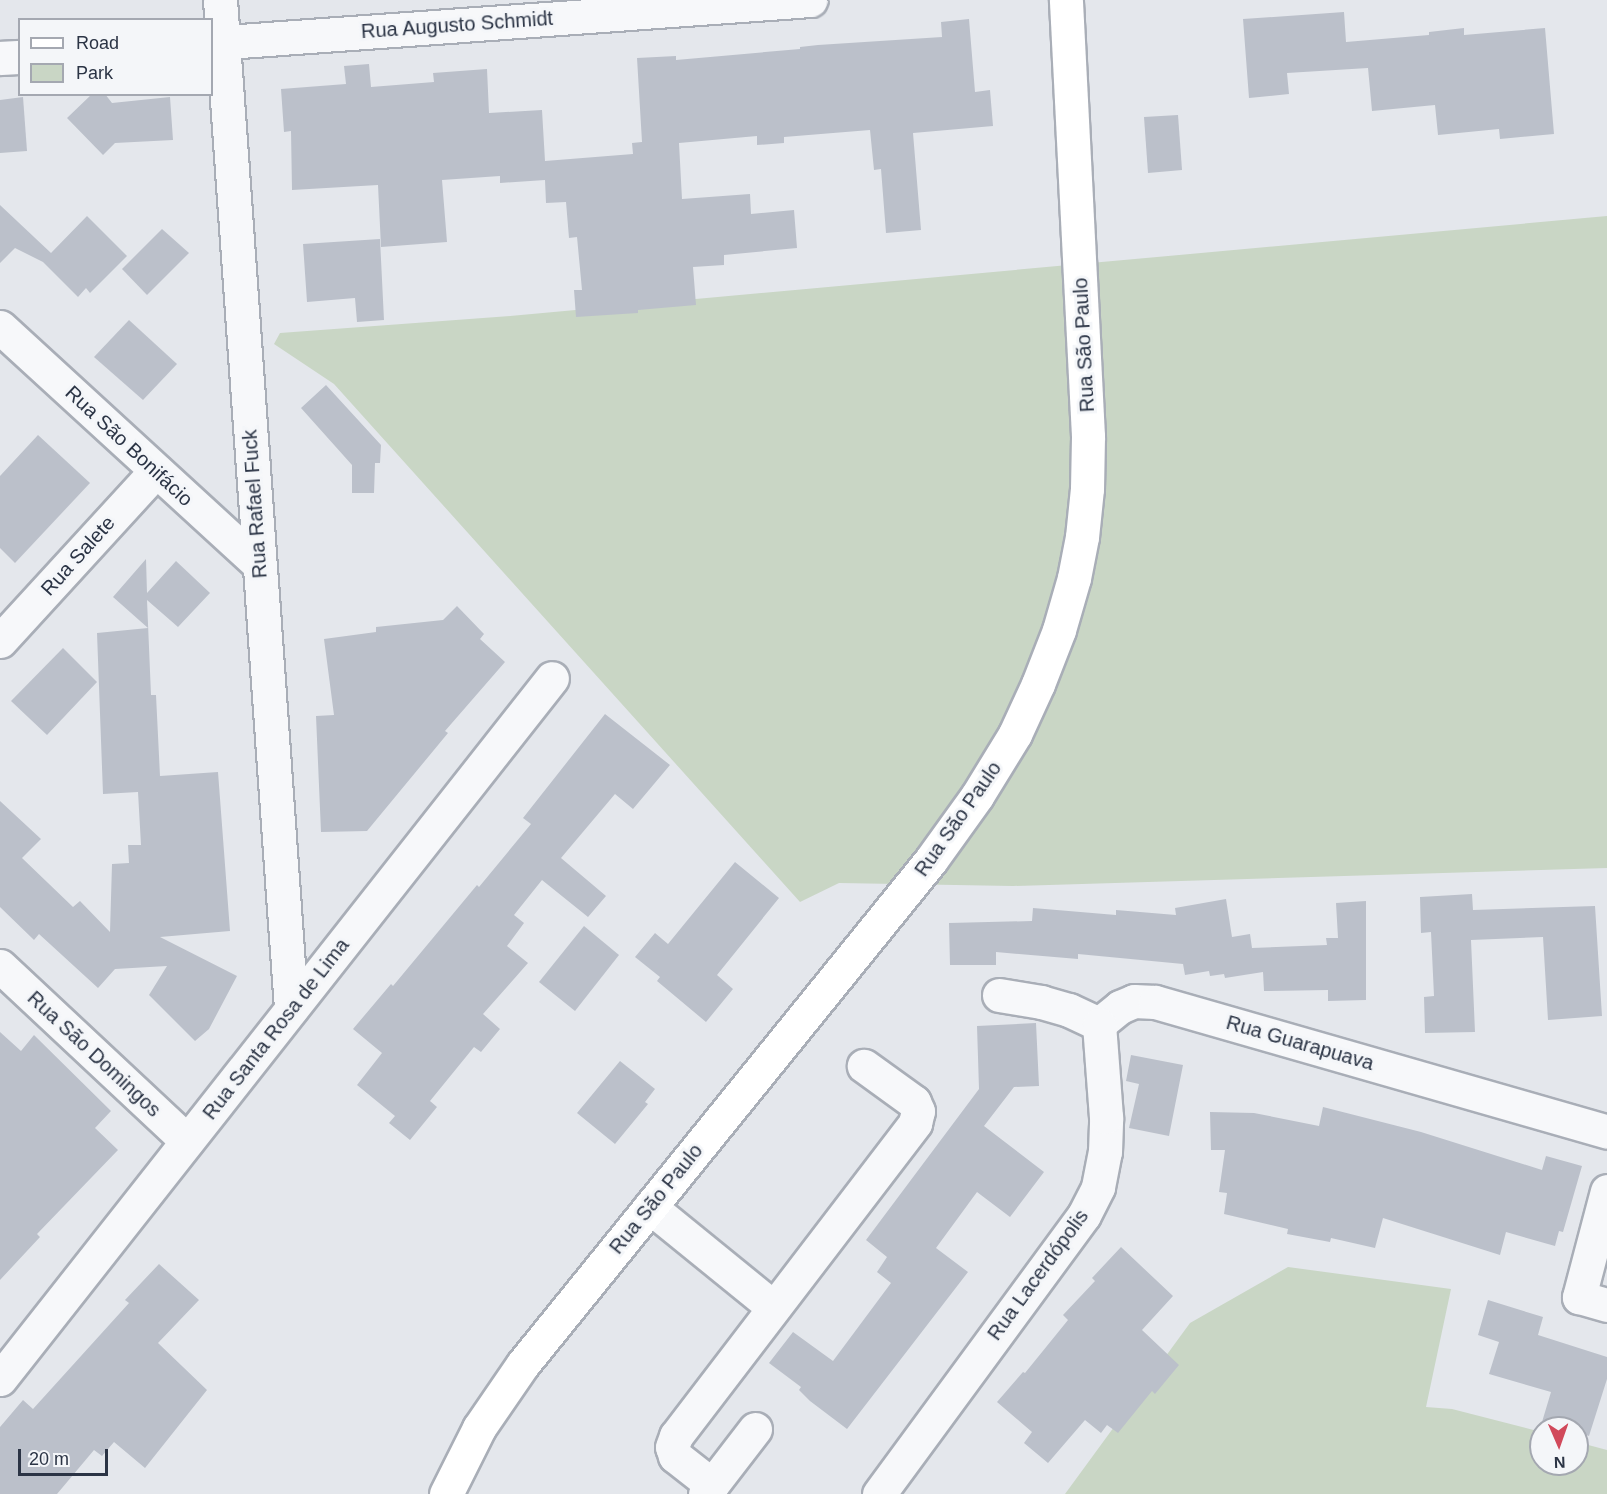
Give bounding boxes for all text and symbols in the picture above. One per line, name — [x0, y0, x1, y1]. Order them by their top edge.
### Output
street label: Rua Augusto Schmidt — [360, 6, 554, 44]
legend — [18, 18, 213, 96]
text: Road — [76, 33, 119, 53]
text: Park — [76, 63, 113, 83]
street label: Rua São Paulo — [1068, 277, 1100, 413]
street label: Rua São Bonifácio — [60, 381, 198, 511]
street label: Rua Rafael Fuck — [238, 429, 272, 579]
street label: Rua Salete — [36, 511, 120, 601]
street label: Rua São Paulo — [910, 757, 1006, 881]
street label: Rua Santa Rosa de Lima — [198, 934, 354, 1124]
street label: Rua São Domingos — [22, 986, 166, 1122]
street label: Rua Guarapuava — [1223, 1010, 1377, 1076]
street label: Rua São Paulo — [604, 1139, 708, 1259]
street label: Rua Lacerdópolis — [983, 1205, 1093, 1345]
north arrow — [1529, 1416, 1589, 1476]
scale bar — [21, 1437, 111, 1475]
text: 20 m — [29, 1449, 69, 1469]
text: N — [1554, 1454, 1566, 1471]

